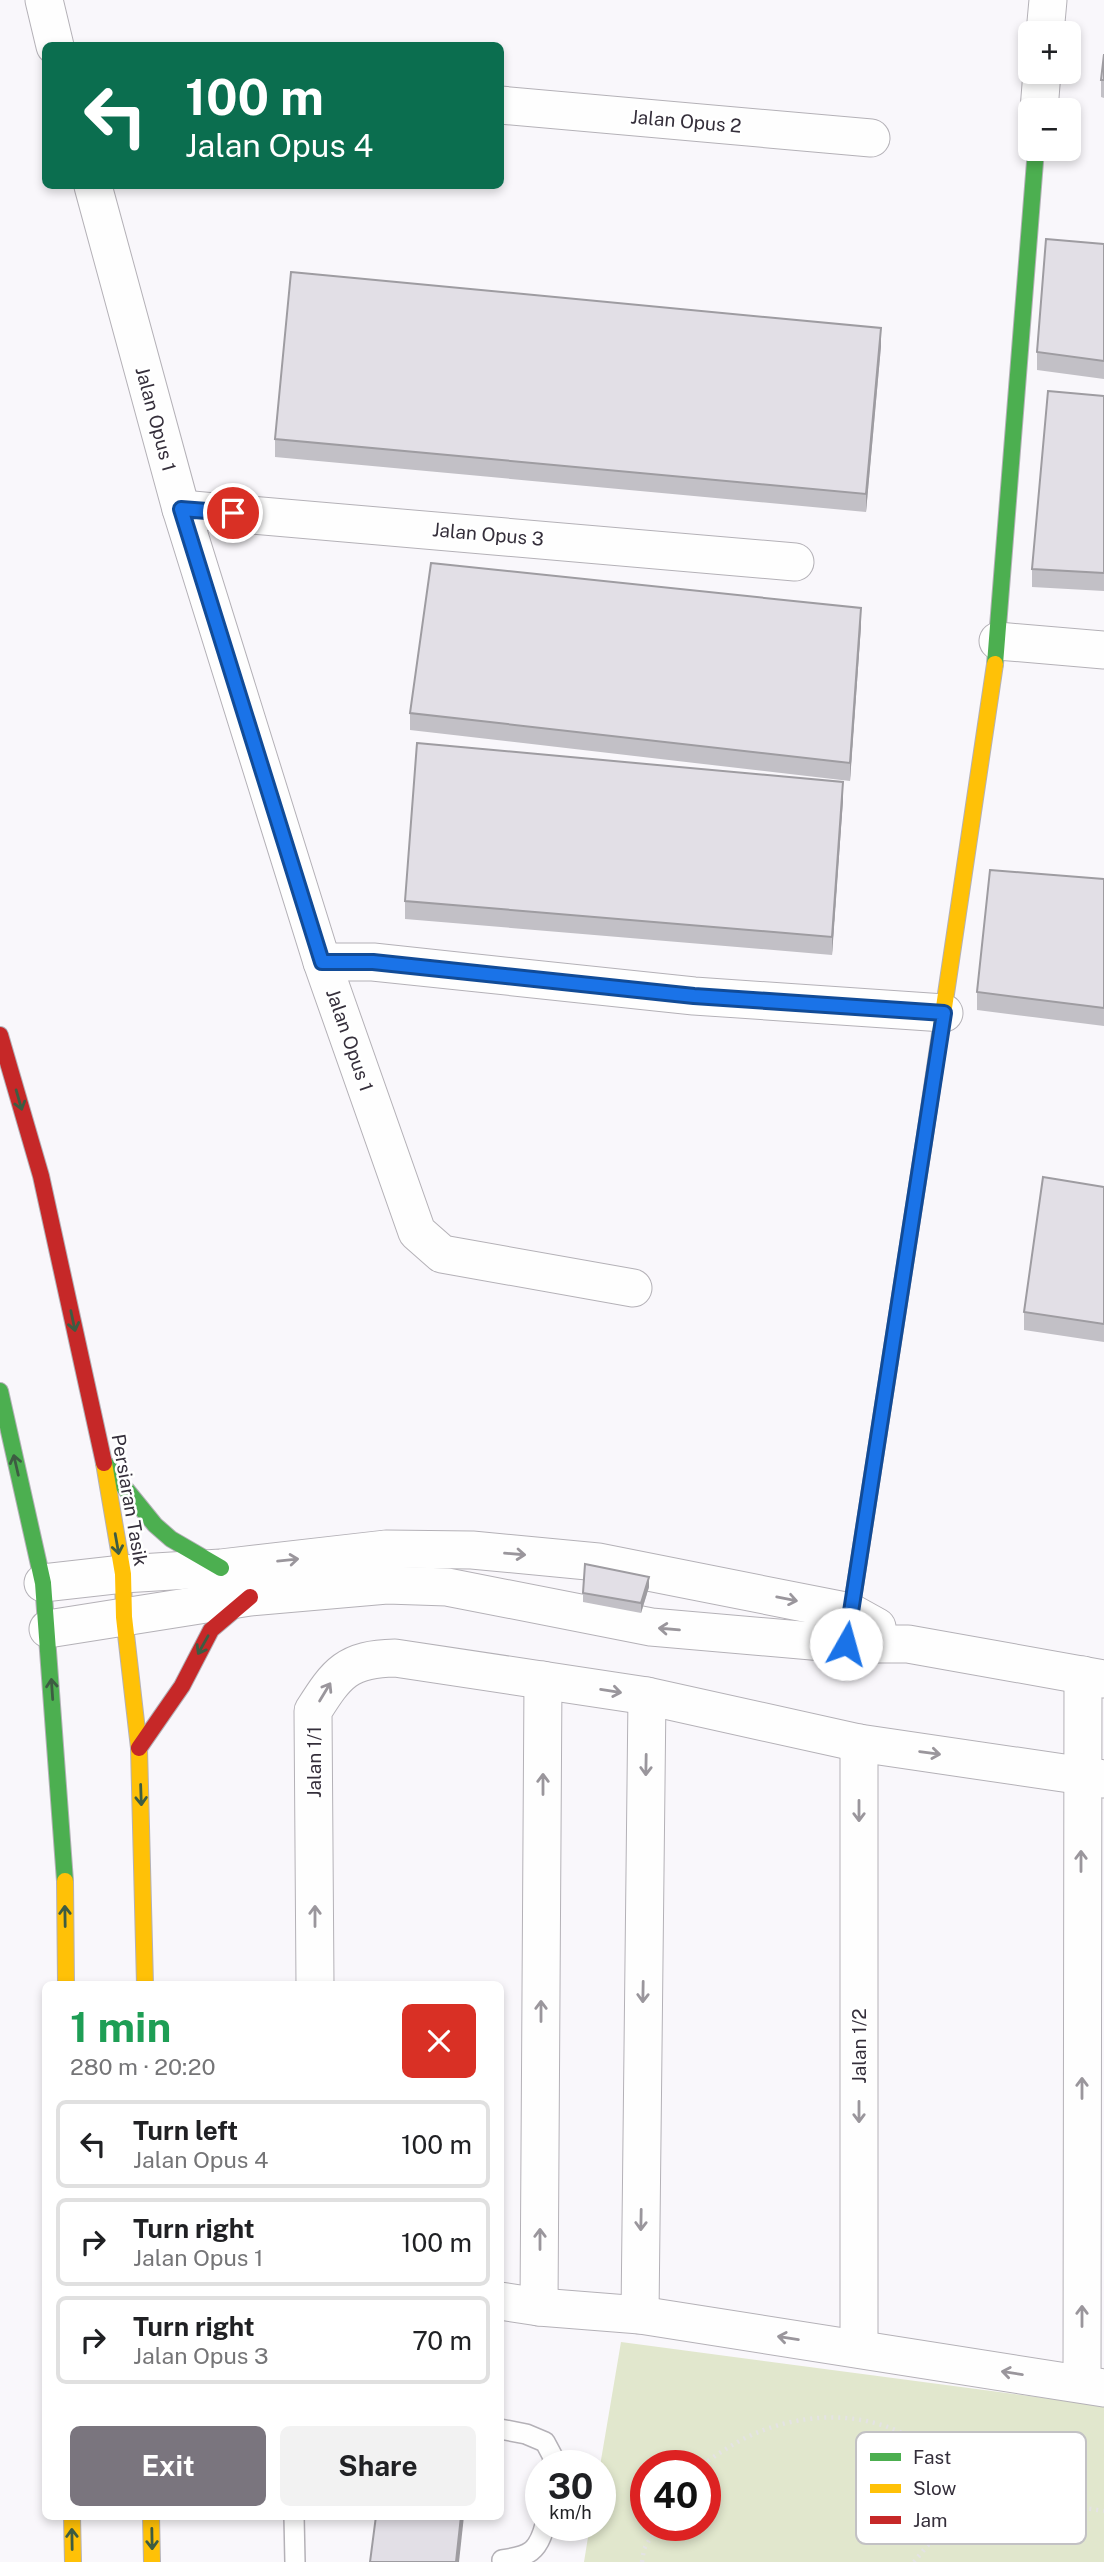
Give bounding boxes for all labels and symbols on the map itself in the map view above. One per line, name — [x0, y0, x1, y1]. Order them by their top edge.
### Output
street label: Jalan Opus 2 — [630, 105, 742, 137]
street label: Jalan Opus 1 — [131, 364, 181, 474]
pin — [203, 483, 263, 543]
street label: Jalan Opus 3 — [431, 518, 545, 550]
street label: Jalan Opus 1 — [322, 986, 378, 1094]
one-way arrow — [14, 1089, 27, 1111]
one-way arrow — [66, 1309, 80, 1332]
street label: Persiaran Tasik — [108, 1432, 153, 1568]
one-way arrow — [9, 1454, 23, 1477]
one-way arrow — [111, 1532, 124, 1555]
one-way arrow — [503, 1548, 526, 1561]
one-way arrow — [277, 1553, 299, 1566]
one-way arrow — [775, 1593, 798, 1607]
position arrow — [809, 1607, 883, 1681]
one-way arrow — [658, 1622, 681, 1635]
one-way arrow — [196, 1634, 210, 1654]
one-way arrow — [46, 1678, 59, 1701]
one-way arrow — [318, 1683, 332, 1703]
one-way arrow — [599, 1685, 622, 1698]
street label: Jalan 1/1 — [303, 1726, 325, 1798]
one-way arrow — [918, 1747, 941, 1760]
one-way arrow — [639, 1753, 653, 1776]
one-way arrow — [536, 1773, 549, 1796]
one-way arrow — [135, 1783, 148, 1806]
one-way arrow — [852, 1799, 866, 1822]
one-way arrow — [1074, 1850, 1088, 1873]
one-way arrow — [58, 1905, 72, 1928]
one-way arrow — [308, 1905, 322, 1928]
one-way arrow — [636, 1980, 650, 2003]
one-way arrow — [534, 2000, 548, 2023]
street label: Jalan 1/2 — [848, 2008, 870, 2084]
one-way arrow — [1075, 2077, 1089, 2100]
one-way arrow — [852, 2100, 866, 2123]
one-way arrow — [634, 2208, 648, 2231]
one-way arrow — [533, 2228, 547, 2251]
one-way arrow — [1075, 2305, 1089, 2328]
one-way arrow — [777, 2331, 799, 2344]
one-way arrow — [1001, 2366, 1024, 2379]
legend — [856, 2432, 1086, 2544]
text: Fast — [913, 2446, 951, 2468]
speed limit sign: 40 — [630, 2450, 721, 2541]
text: Slow — [913, 2477, 957, 2499]
text: Jam — [913, 2509, 947, 2531]
one-way arrow — [145, 2527, 158, 2550]
one-way arrow — [65, 2528, 79, 2551]

